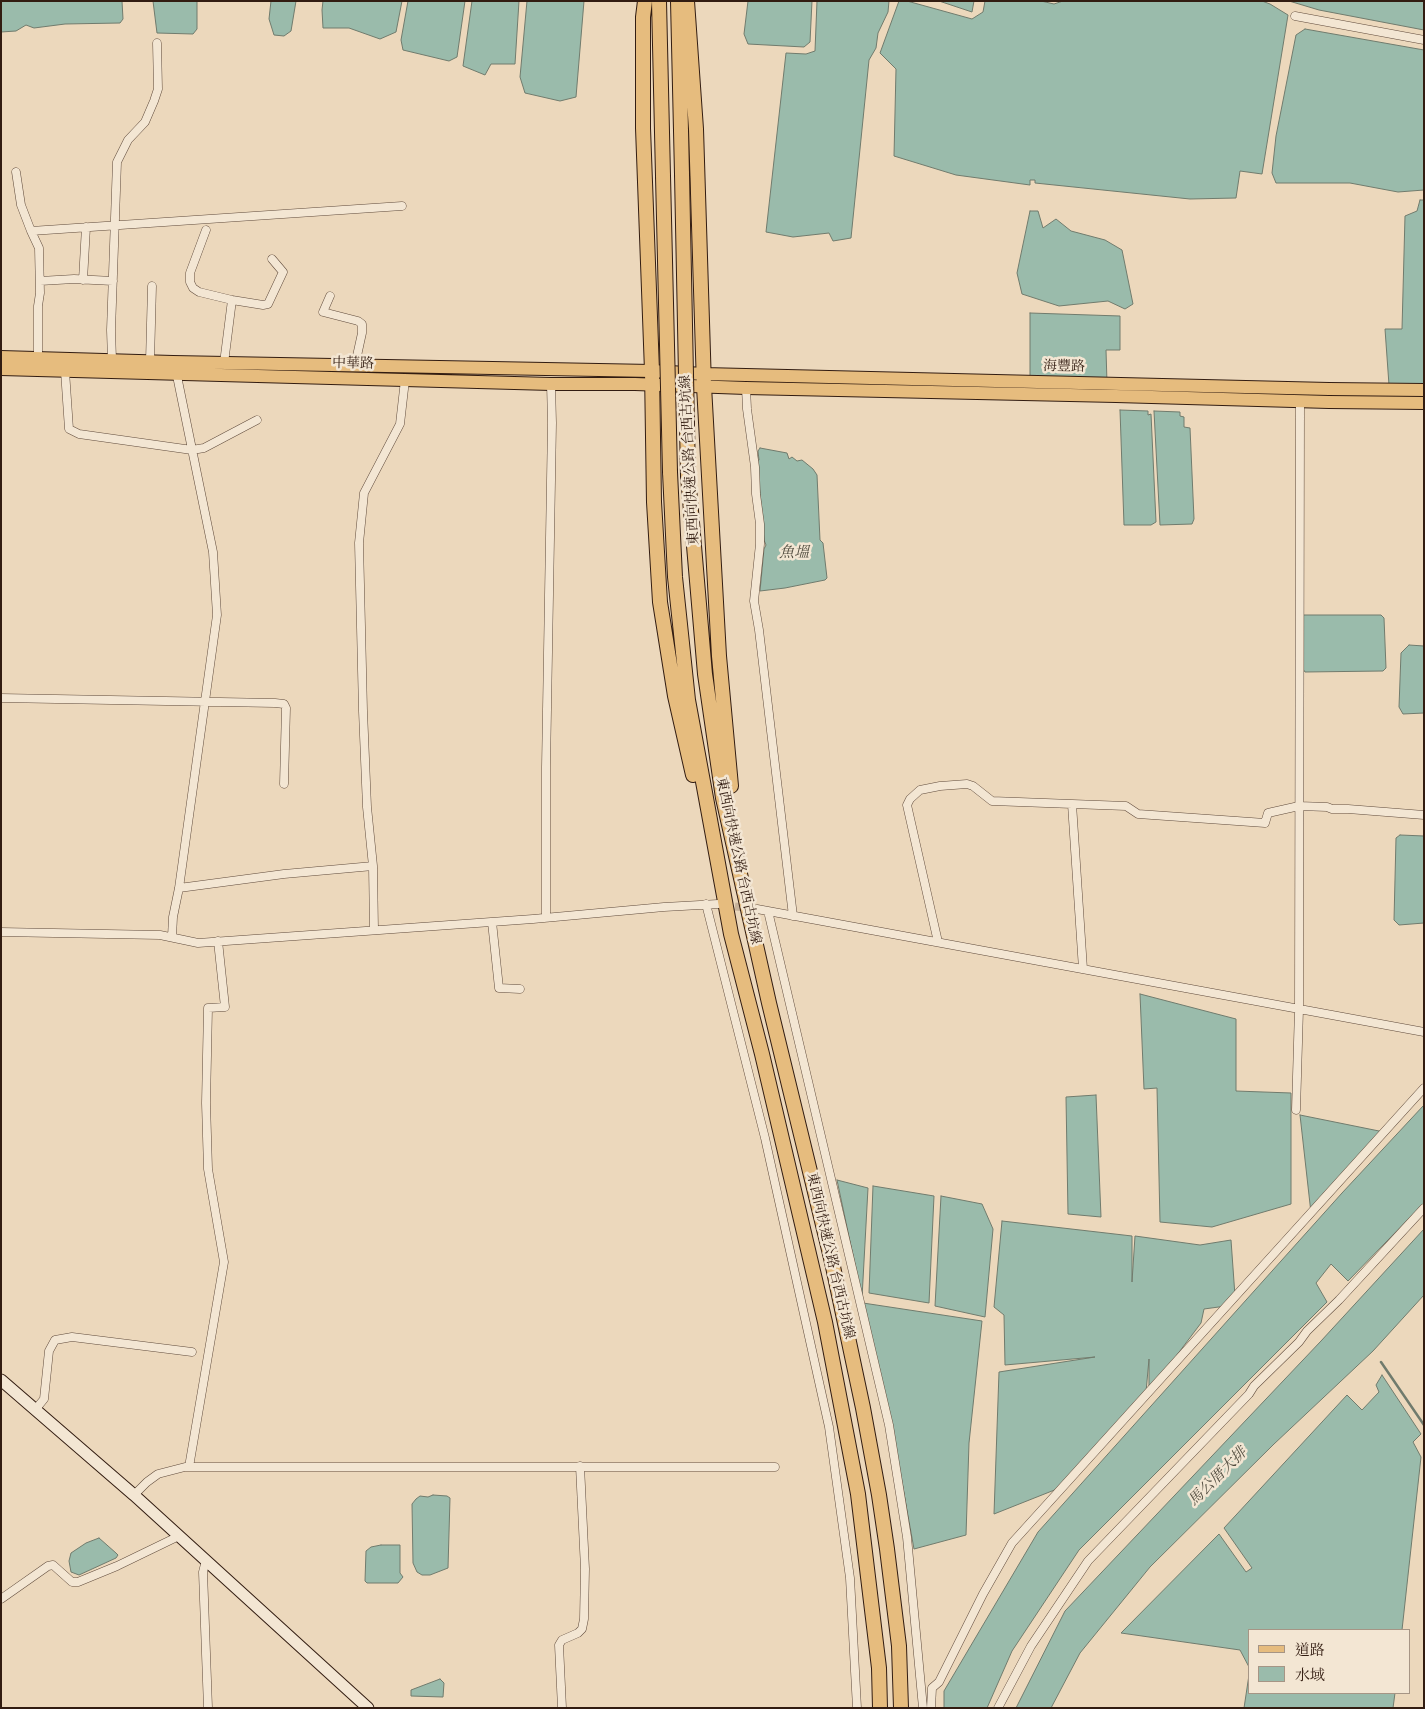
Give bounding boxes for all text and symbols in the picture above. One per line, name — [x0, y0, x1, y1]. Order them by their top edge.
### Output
street label: 中華路 — [332, 355, 374, 373]
street label: 海豐路 — [1043, 358, 1085, 376]
street label: 東西向快速公路 台西古坑線 — [677, 374, 703, 546]
water label: 魚塭 — [779, 544, 809, 562]
street label: 東西向快速公路 台西古坑線 — [712, 776, 764, 946]
street label: 東西向快速公路 台西古坑線 — [803, 1171, 857, 1341]
water label: 馬公厝大排 — [1185, 1444, 1251, 1510]
legend — [1248, 1629, 1410, 1694]
text: 道路 — [1295, 1640, 1325, 1660]
text: 水域 — [1295, 1665, 1325, 1685]

